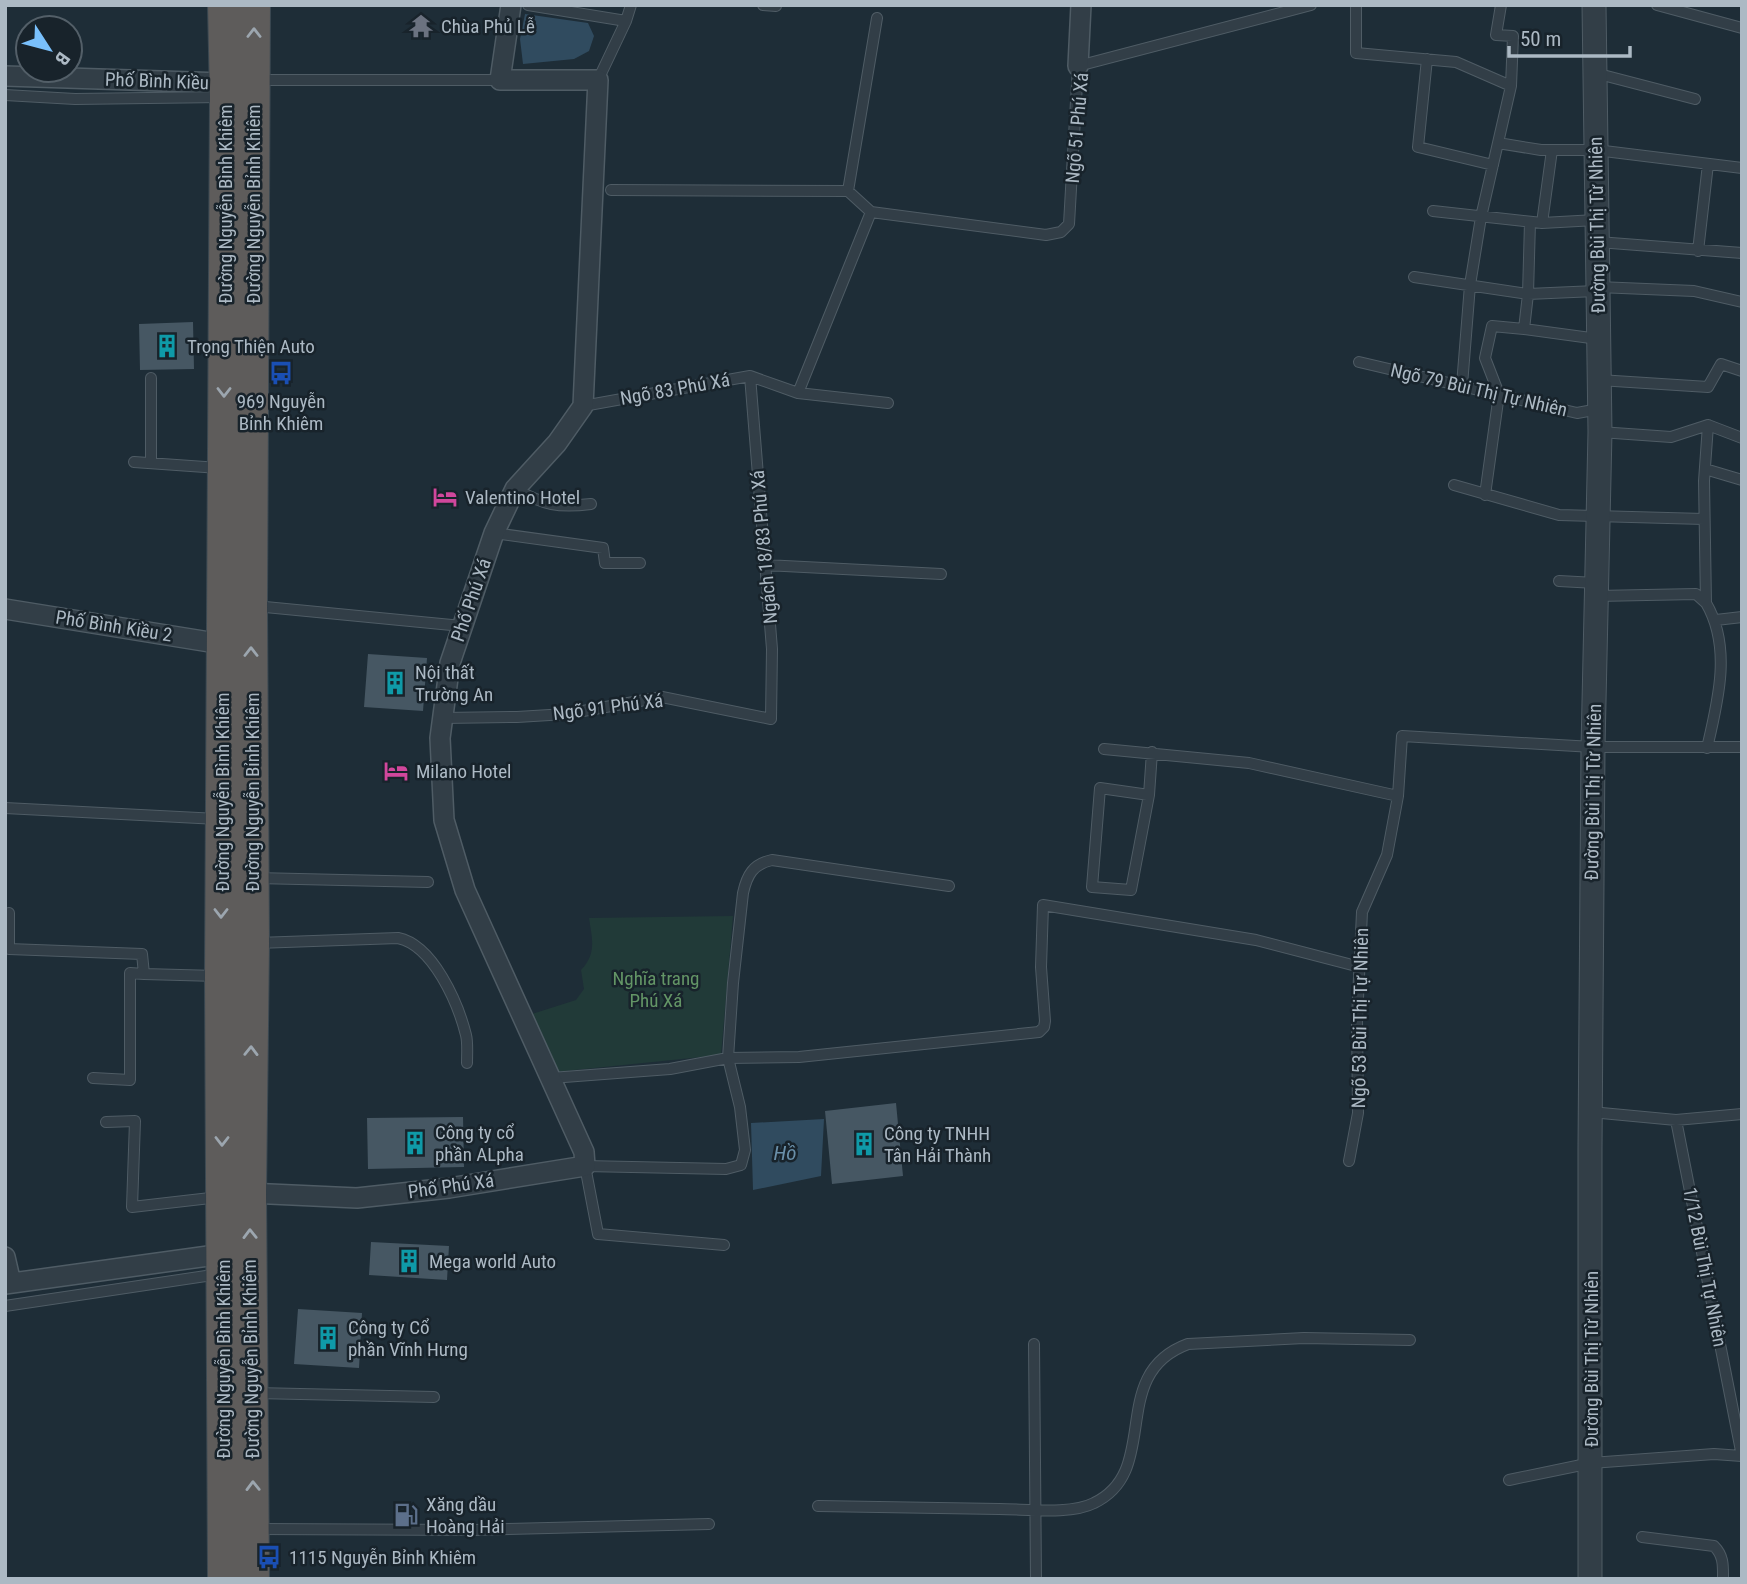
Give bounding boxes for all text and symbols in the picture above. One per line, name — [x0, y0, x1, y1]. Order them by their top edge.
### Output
temple icon: Chùa Phủ Lễ — [407, 12, 435, 40]
north arrow — [14, 14, 84, 84]
scale bar — [1509, 14, 1630, 58]
place label: Chùa Phủ Lễ — [441, 15, 535, 38]
one-way arrow — [246, 27, 262, 38]
text: 50 m — [1520, 27, 1561, 51]
text: B — [50, 48, 75, 70]
street label: Phố Bình Kiều — [105, 68, 209, 94]
street label: Ngõ 51 Phú Xá — [1061, 72, 1093, 184]
street label: Đường Nguyễn Bình Khiêm — [214, 104, 237, 304]
street label: Đường Nguyễn Bỉnh Khiêm — [242, 104, 265, 304]
street label: Đường Bùi Thị Từ Nhiên — [1584, 137, 1610, 313]
building icon: Trọng Thiện Auto — [153, 332, 181, 360]
place label: Trọng Thiện Auto — [187, 335, 315, 358]
street label: Ngõ 79 Bùi Thị Tự Nhiên — [1388, 358, 1570, 422]
bus stop icon: 969 Nguyễn Bỉnh Khiêm — [267, 359, 295, 387]
street label: Ngõ 83 Phú Xá — [618, 368, 732, 410]
one-way arrow — [216, 387, 232, 398]
place label: 969 Nguyễn Bỉnh Khiêm — [237, 390, 325, 435]
street label: Ngách 18/83 Phú Xá — [746, 469, 782, 625]
hotel icon: Valentino Hotel — [431, 483, 459, 511]
place label: Valentino Hotel — [465, 486, 580, 509]
street label: Phố Phú Xá — [446, 555, 496, 645]
street label: Phố Bình Kiều 2 — [54, 605, 174, 647]
one-way arrow — [243, 647, 259, 657]
place label: Nội thất Trường An — [415, 661, 493, 706]
building icon: Nội thất Trường An — [381, 669, 409, 697]
street label: Ngõ 91 Phú Xá — [552, 689, 664, 725]
street label: Đường Nguyễn Bình Khiêm — [211, 692, 234, 892]
street label: Đường Nguyễn Bỉnh Khiêm — [241, 692, 264, 892]
street label: Đường Bùi Thị Từ Nhiên — [1580, 704, 1606, 880]
hotel icon: Milano Hotel — [382, 757, 410, 785]
place label: Milano Hotel — [416, 760, 511, 783]
one-way arrow — [213, 909, 229, 919]
street label: Ngõ 53 Bùi Thị Tự Nhiên — [1347, 927, 1373, 1109]
park label: Nghĩa trang Phú Xá — [613, 967, 699, 1012]
one-way arrow — [243, 1046, 259, 1056]
place label: Công ty cổ phần ALpha — [435, 1121, 524, 1166]
place label: Công ty TNHH Tân Hải Thành — [884, 1122, 991, 1167]
building icon: Công ty cổ phần ALpha — [401, 1129, 429, 1157]
building icon: Công ty TNHH Tân Hải Thành — [850, 1130, 878, 1158]
one-way arrow — [214, 1136, 230, 1147]
water label: Hồ — [774, 1141, 796, 1165]
street label: Phố Phú Xá — [407, 1169, 495, 1203]
street label: 1/12 Bùi Thị Tự Nhiên — [1678, 1185, 1732, 1349]
one-way arrow — [242, 1228, 258, 1239]
building icon: Mega world Auto — [395, 1247, 423, 1275]
place label: Mega world Auto — [429, 1250, 556, 1273]
street label: Đường Nguyễn Bình Khiêm — [212, 1259, 235, 1459]
street label: Đường Nguyễn Bỉnh Khiêm — [238, 1259, 264, 1459]
street label: Đường Bùi Thị Từ Nhiên — [1580, 1271, 1603, 1447]
place label: Công ty Cổ phần Vĩnh Hưng — [348, 1316, 468, 1361]
building icon: Công ty Cổ phần Vĩnh Hưng — [314, 1324, 342, 1352]
one-way arrow — [245, 1480, 261, 1491]
place label: Xăng dầu Hoàng Hải — [426, 1493, 505, 1538]
fuel station icon: Xăng dầu Hoàng Hải — [392, 1501, 420, 1529]
bus stop icon: 1115 Nguyễn Bỉnh Khiêm — [255, 1543, 283, 1571]
place label: 1115 Nguyễn Bỉnh Khiêm — [289, 1546, 476, 1569]

